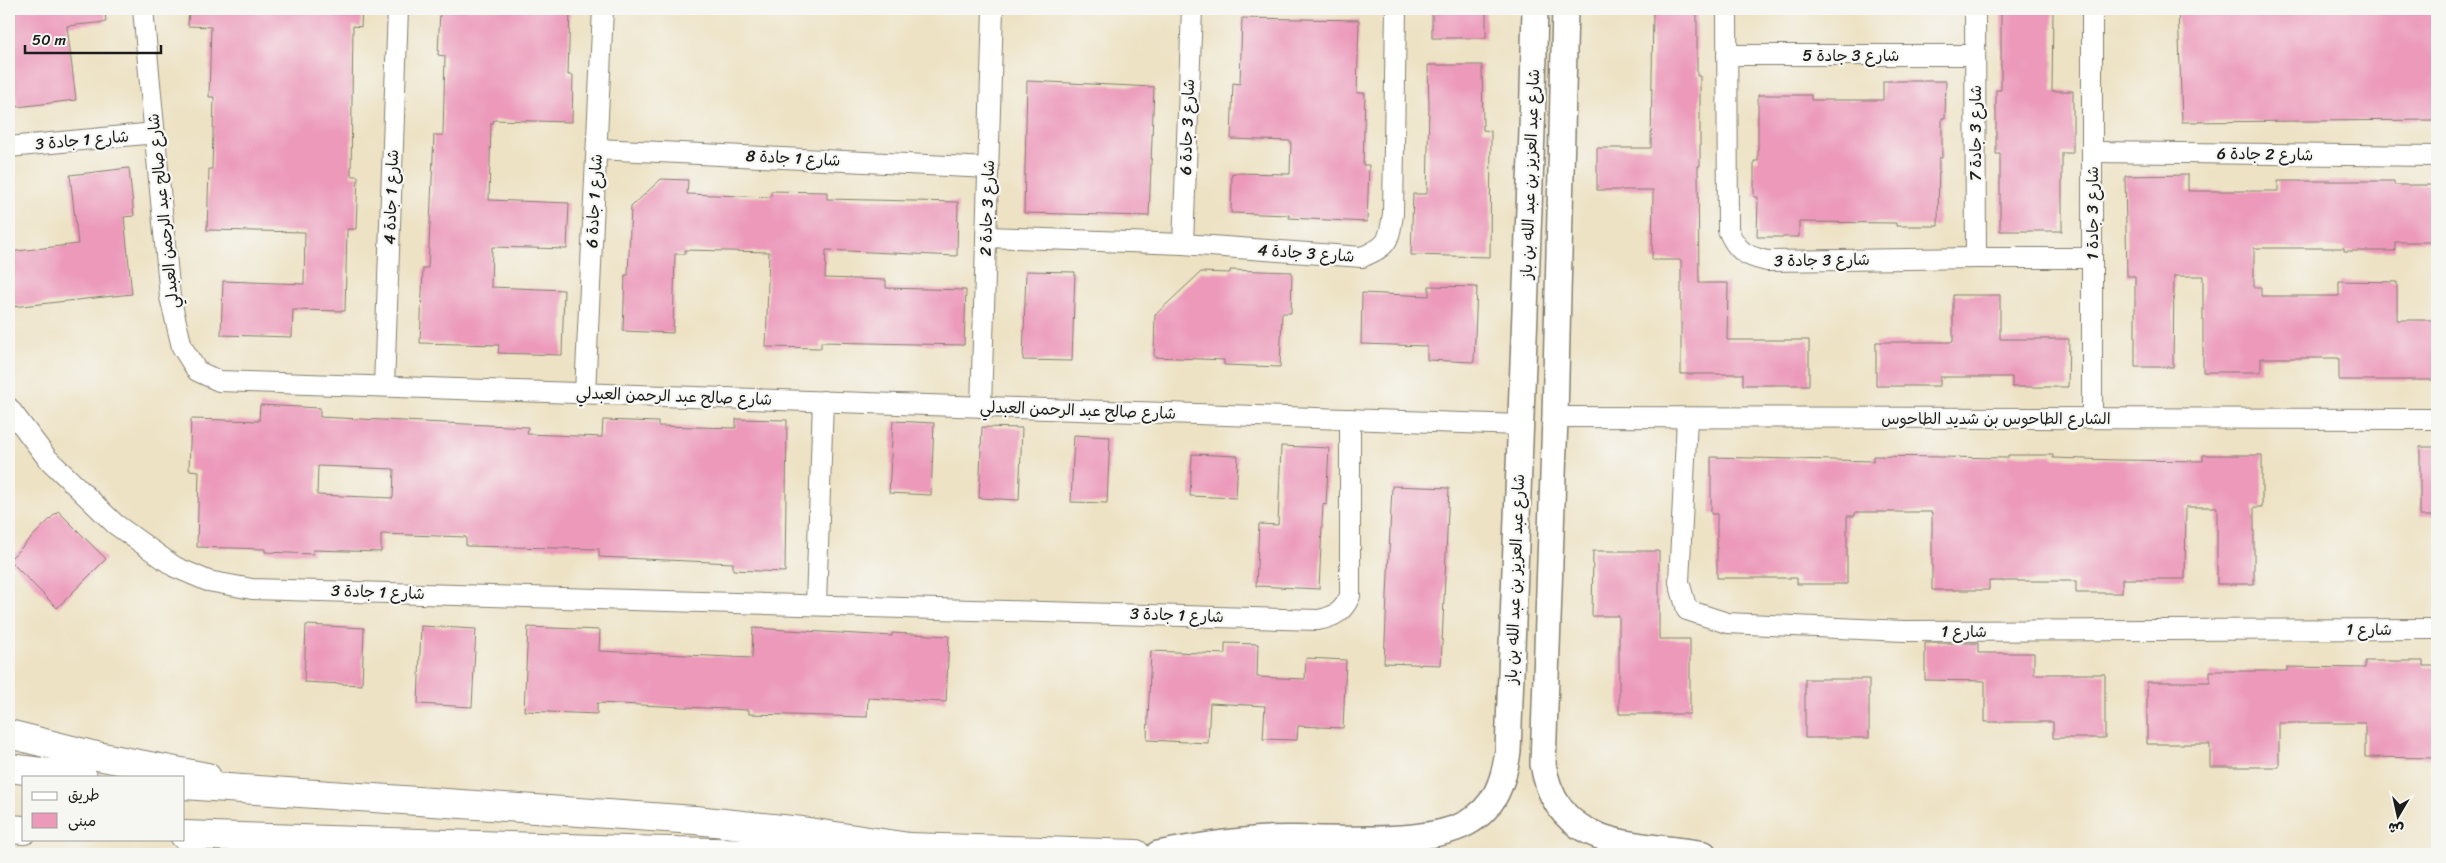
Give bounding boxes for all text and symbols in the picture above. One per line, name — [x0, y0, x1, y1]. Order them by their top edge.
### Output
scale bar — [25, 22, 161, 54]
text: 50 m — [32, 27, 67, 53]
street label: شارع 3 جادة 5 — [1803, 41, 1899, 70]
street label: شارع عبد العزيز بن عبد الله بن باز — [1512, 68, 1548, 282]
street label: شارع 3 جادة 6 — [1171, 78, 1203, 176]
street label: شارع 3 جادة 7 — [1961, 85, 1990, 181]
street label: شارع صالح عبد الرحمن العبدلي — [138, 112, 188, 310]
street label: شارع 1 جادة 3 — [34, 121, 130, 159]
street label: شارع 2 جادة 6 — [2216, 139, 2314, 169]
street label: شارع 1 جادة 8 — [745, 141, 841, 175]
street label: شارع 1 جادة 4 — [375, 149, 407, 245]
street label: شارع 1 جادة 6 — [577, 153, 611, 249]
street label: شارع 3 جادة 2 — [971, 159, 1003, 257]
street label: شارع 3 جادة 1 — [2078, 166, 2107, 260]
street label: شارع 3 جادة 4 — [1257, 235, 1355, 271]
street label: شارع 3 جادة 3 — [1774, 245, 1870, 275]
street label: شارع صالح عبد الرحمن العبدلي — [575, 378, 773, 414]
street label: شارع صالح عبد الرحمن العبدلي — [979, 392, 1177, 428]
street label: الشارع الطاحوس بن شديد الطاحوس — [1881, 404, 2111, 433]
street label: شارع عبد العزيز بن عبد الله بن باز — [1497, 473, 1533, 687]
street label: شارع 1 جادة 3 — [331, 576, 425, 608]
street label: شارع 1 جادة 3 — [1130, 599, 1224, 631]
street label: شارع 1 — [2346, 615, 2392, 644]
street label: شارع 1 — [1941, 617, 1987, 646]
legend — [22, 776, 185, 840]
text: طريق — [68, 782, 100, 808]
north arrow — [2374, 790, 2424, 840]
text: مبنى — [68, 808, 96, 834]
text: ش — [2386, 815, 2406, 842]

